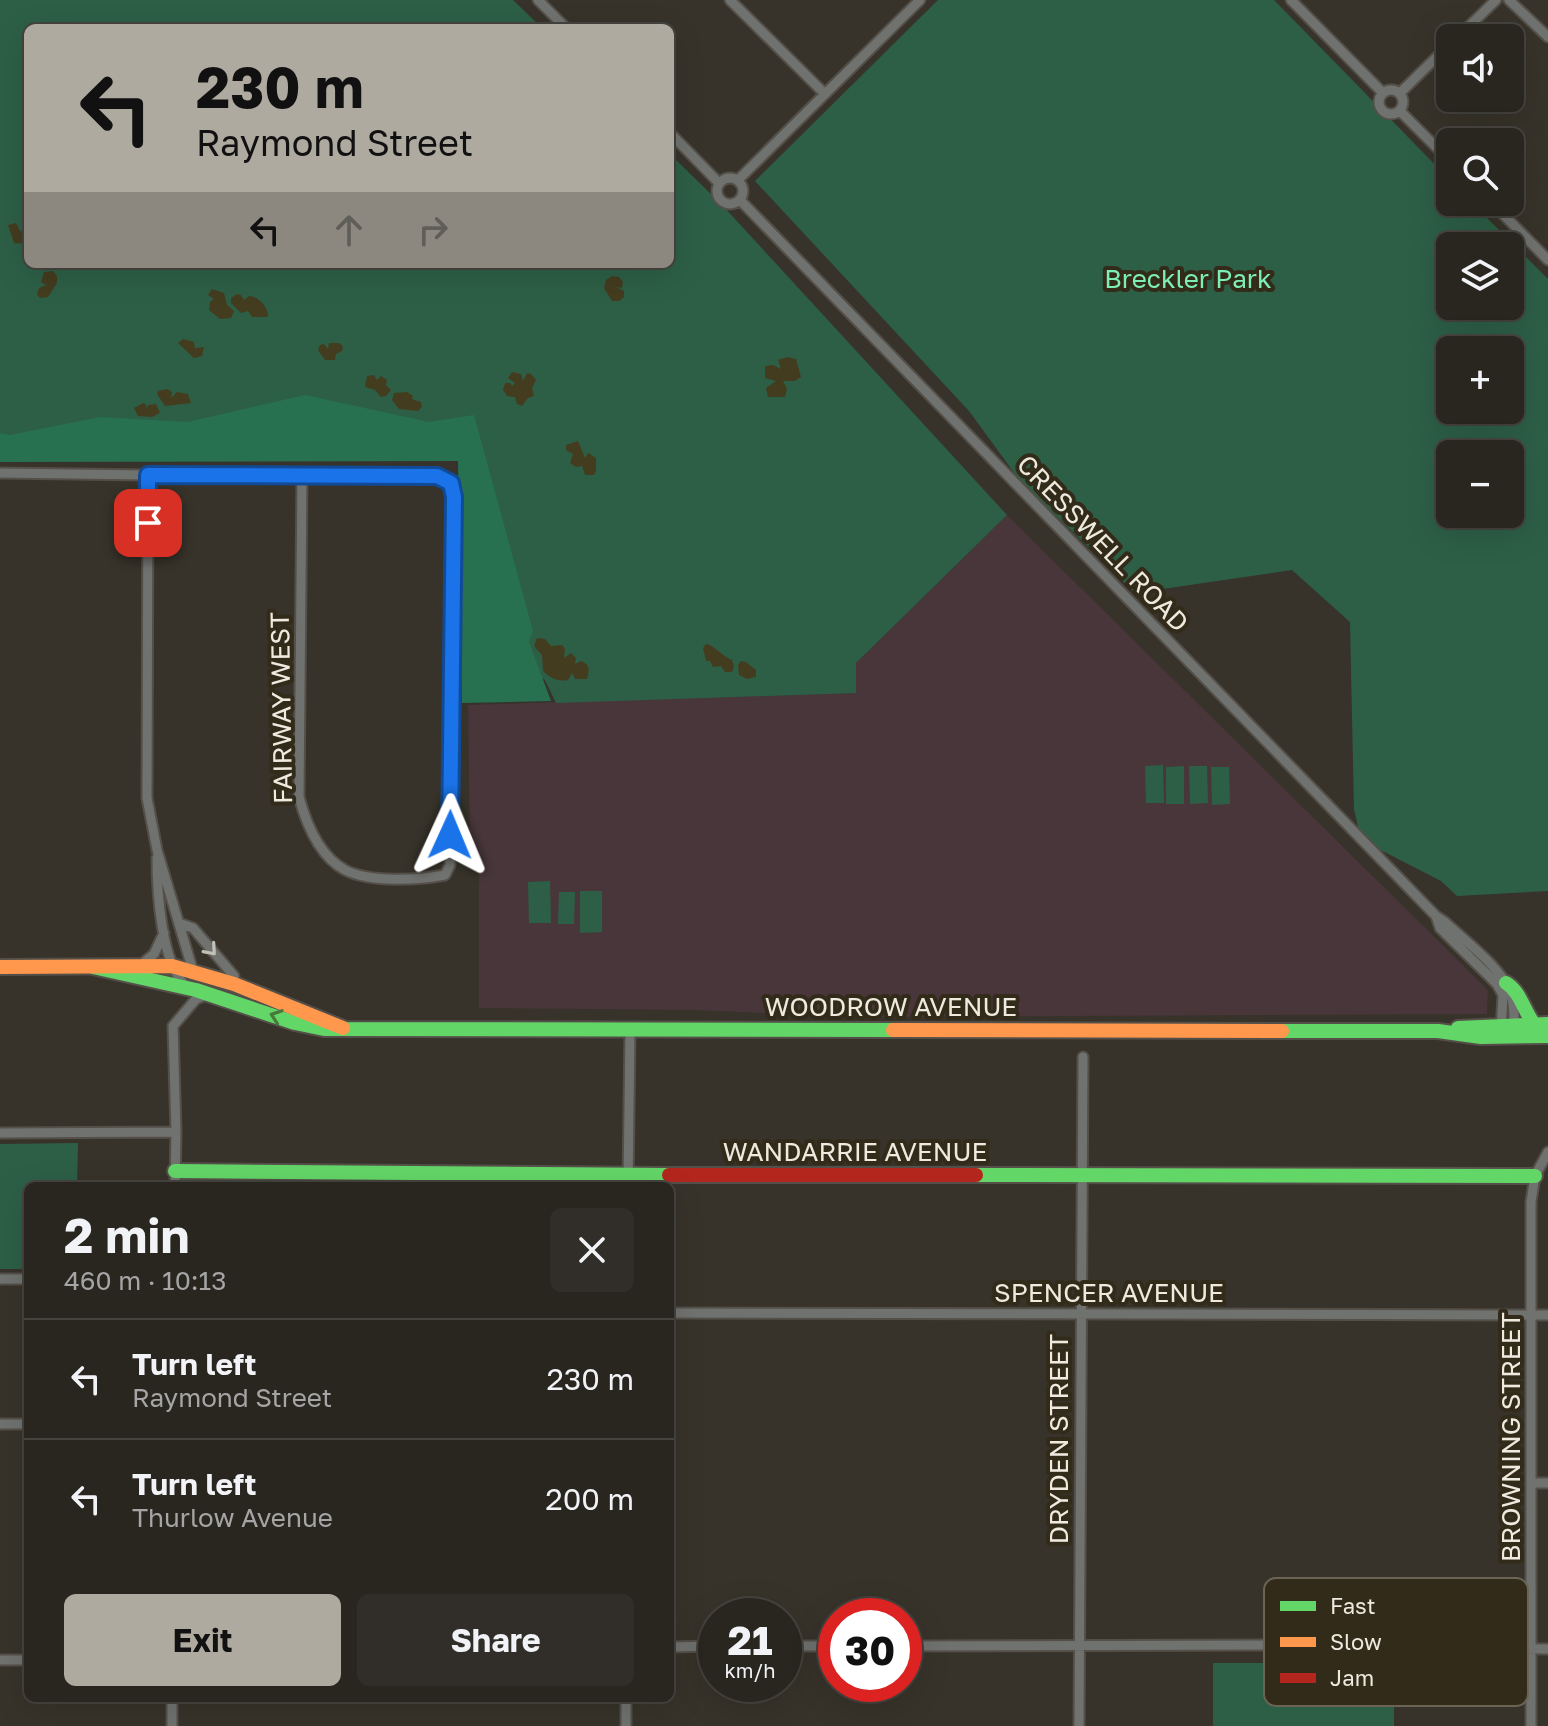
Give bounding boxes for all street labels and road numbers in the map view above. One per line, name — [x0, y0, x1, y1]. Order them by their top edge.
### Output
street label: CRESSWELL ROAD — [1011, 448, 1195, 638]
street label: FAIRWAY WEST — [264, 612, 298, 804]
street label: WOODROW AVENUE — [765, 991, 1017, 1022]
street label: WANDARRIE AVENUE — [723, 1136, 987, 1167]
street label: SPENCER AVENUE — [994, 1277, 1224, 1308]
street label: BROWNING STREET — [1495, 1312, 1526, 1562]
street label: DRYDEN STREET — [1043, 1334, 1074, 1544]

